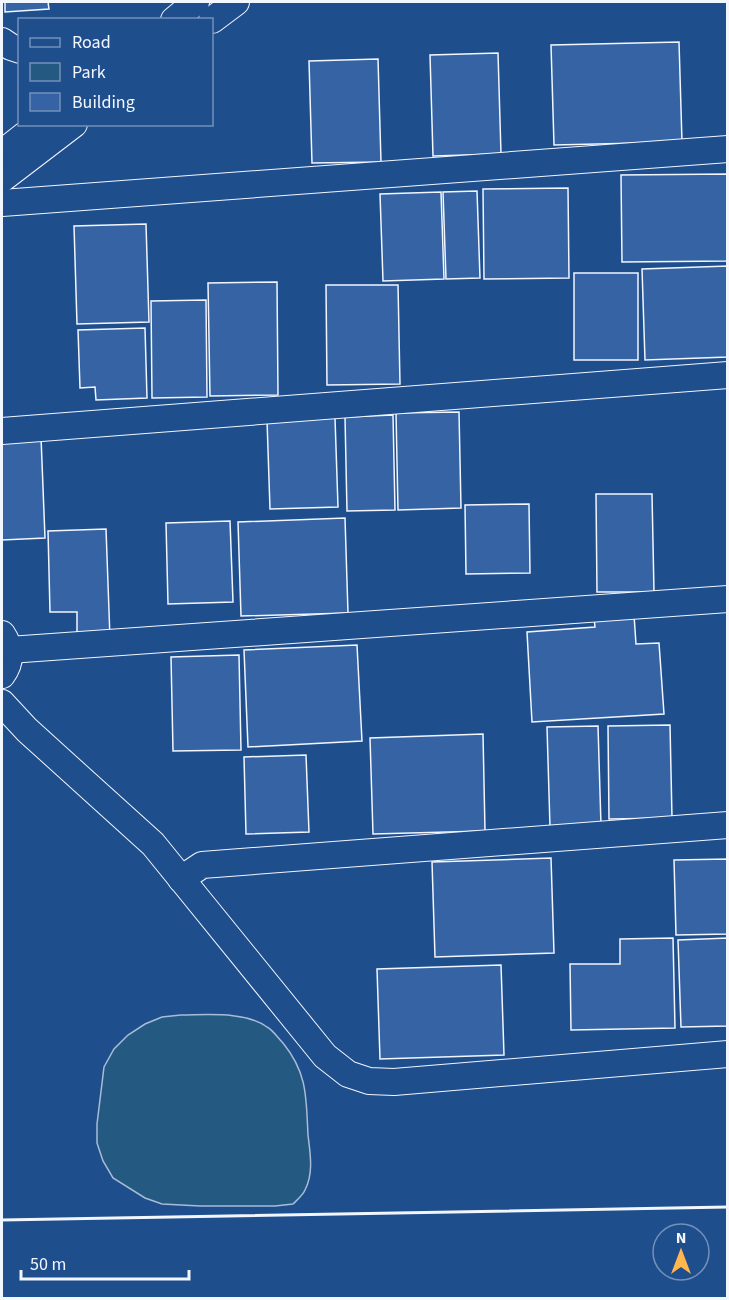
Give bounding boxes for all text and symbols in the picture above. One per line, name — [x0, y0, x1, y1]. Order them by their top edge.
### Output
legend — [18, 18, 213, 126]
text: Road — [72, 30, 111, 55]
text: Park — [72, 60, 106, 85]
text: Building — [72, 90, 135, 115]
north arrow — [651, 1222, 711, 1282]
text: N — [676, 1227, 686, 1249]
scale bar — [21, 1243, 189, 1281]
text: 50 m — [30, 1252, 66, 1277]

